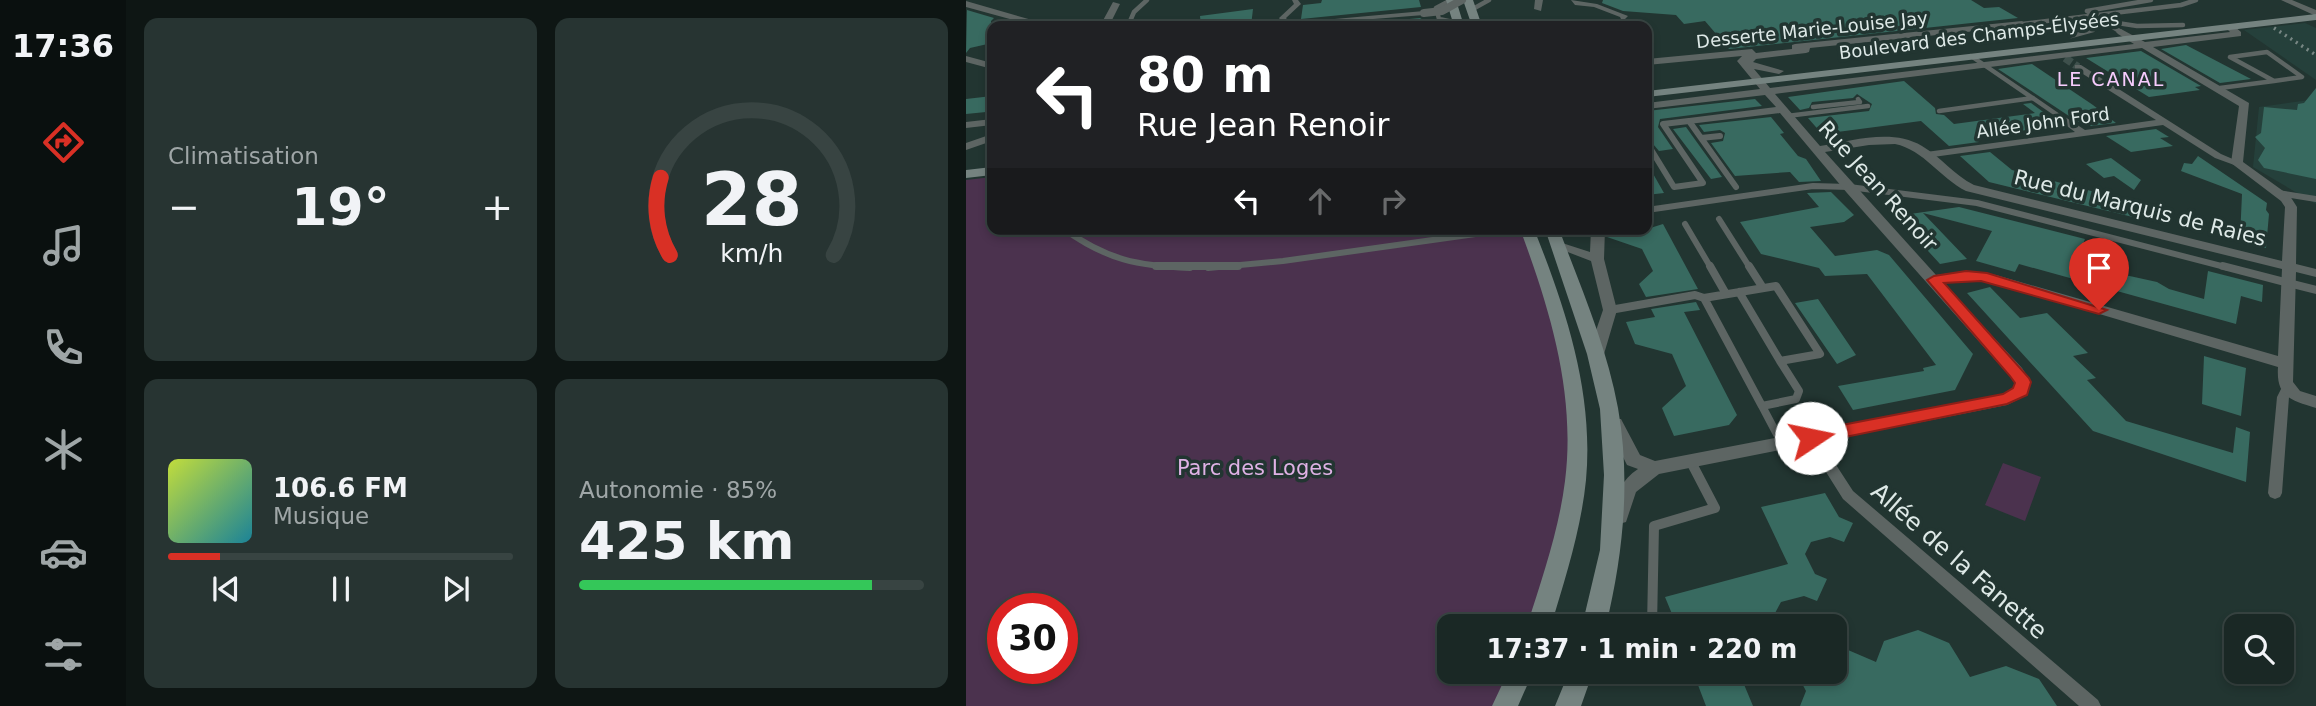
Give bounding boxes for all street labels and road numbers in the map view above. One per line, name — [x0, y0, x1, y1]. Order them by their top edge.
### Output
street label: Desserte Marie-Louise Jay — [1695, 7, 1929, 52]
street label: Boulevard des Champs-Élysées — [1838, 8, 2120, 63]
street label: Allée John Ford — [1975, 103, 2111, 142]
street label: Rue Jean Renoir — [1814, 116, 1943, 256]
street label: Rue du Marquis de Raies — [2012, 165, 2268, 251]
street label: Allée de la Fanette — [1866, 477, 2052, 645]

